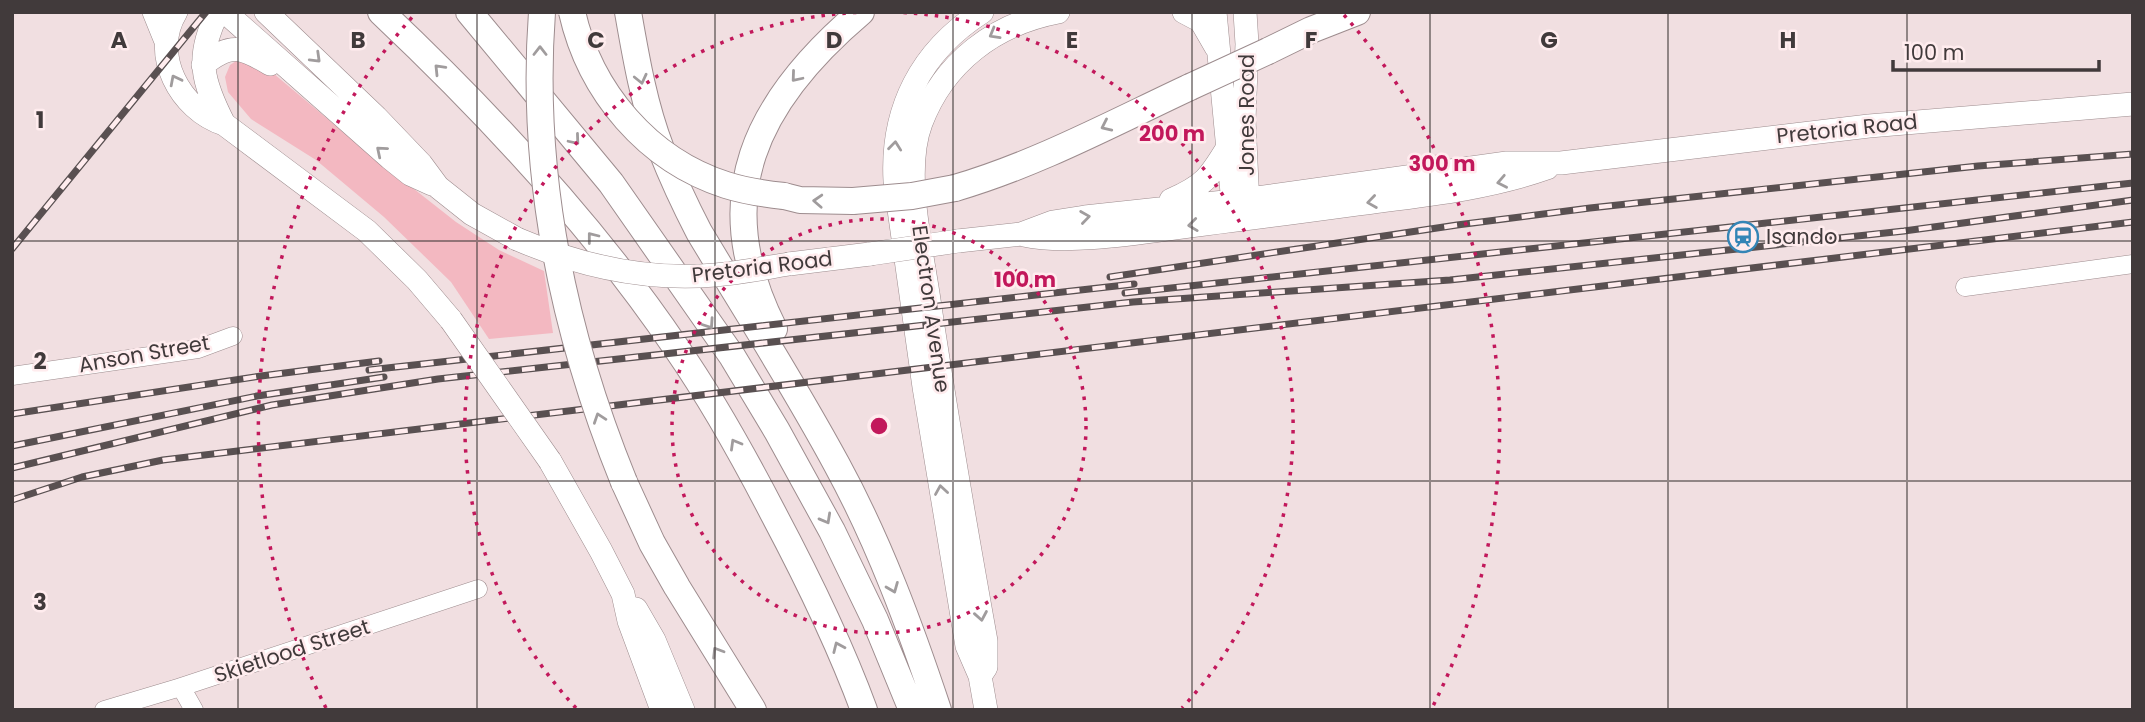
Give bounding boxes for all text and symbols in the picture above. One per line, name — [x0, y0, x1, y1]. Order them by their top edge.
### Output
text: A — [111, 24, 128, 56]
text: B — [350, 24, 366, 56]
text: C — [587, 24, 605, 56]
text: D — [826, 24, 842, 56]
text: E — [1066, 24, 1078, 56]
text: F — [1305, 24, 1317, 56]
text: G — [1540, 24, 1558, 56]
text: H — [1780, 24, 1796, 56]
one-way arrow — [989, 26, 1002, 39]
scale bar — [1893, 28, 2100, 72]
text: 100 m — [1904, 38, 1964, 67]
one-way arrow — [532, 45, 548, 55]
one-way arrow — [308, 50, 321, 63]
street label: Jones Road — [1232, 54, 1261, 176]
one-way arrow — [435, 64, 448, 77]
one-way arrow — [791, 70, 804, 82]
one-way arrow — [633, 73, 647, 85]
one-way arrow — [170, 75, 184, 87]
text: 1 — [36, 104, 44, 136]
street label: Pretoria Road — [1775, 107, 1919, 150]
one-way arrow — [1101, 118, 1113, 132]
text: 200 m — [1139, 119, 1205, 148]
one-way arrow — [567, 132, 579, 145]
one-way arrow — [888, 141, 903, 152]
one-way arrow — [376, 146, 388, 159]
text: 300 m — [1409, 149, 1475, 178]
one-way arrow — [1496, 173, 1508, 188]
one-way arrow — [813, 193, 824, 208]
one-way arrow — [1367, 195, 1378, 210]
one-way arrow — [1079, 210, 1091, 225]
one-way arrow — [1187, 218, 1199, 233]
station icon: Isando — [1726, 220, 1760, 254]
place label: Isando — [1766, 222, 1837, 251]
street label: Electron Avenue — [905, 223, 958, 394]
one-way arrow — [588, 232, 601, 244]
street label: Pretoria Road — [690, 243, 834, 290]
text: 100 m — [994, 265, 1056, 294]
one-way arrow — [701, 316, 714, 329]
street label: Anson Street — [76, 328, 212, 379]
text: 2 — [33, 345, 47, 377]
one-way arrow — [593, 413, 607, 425]
centre of rings — [867, 414, 891, 438]
one-way arrow — [730, 439, 743, 452]
one-way arrow — [934, 484, 949, 496]
one-way arrow — [817, 512, 831, 524]
one-way arrow — [885, 582, 899, 594]
text: 3 — [33, 586, 47, 618]
one-way arrow — [973, 610, 988, 622]
street label: Skietlood Street — [210, 612, 374, 689]
one-way arrow — [832, 642, 846, 654]
one-way arrow — [712, 647, 725, 660]

